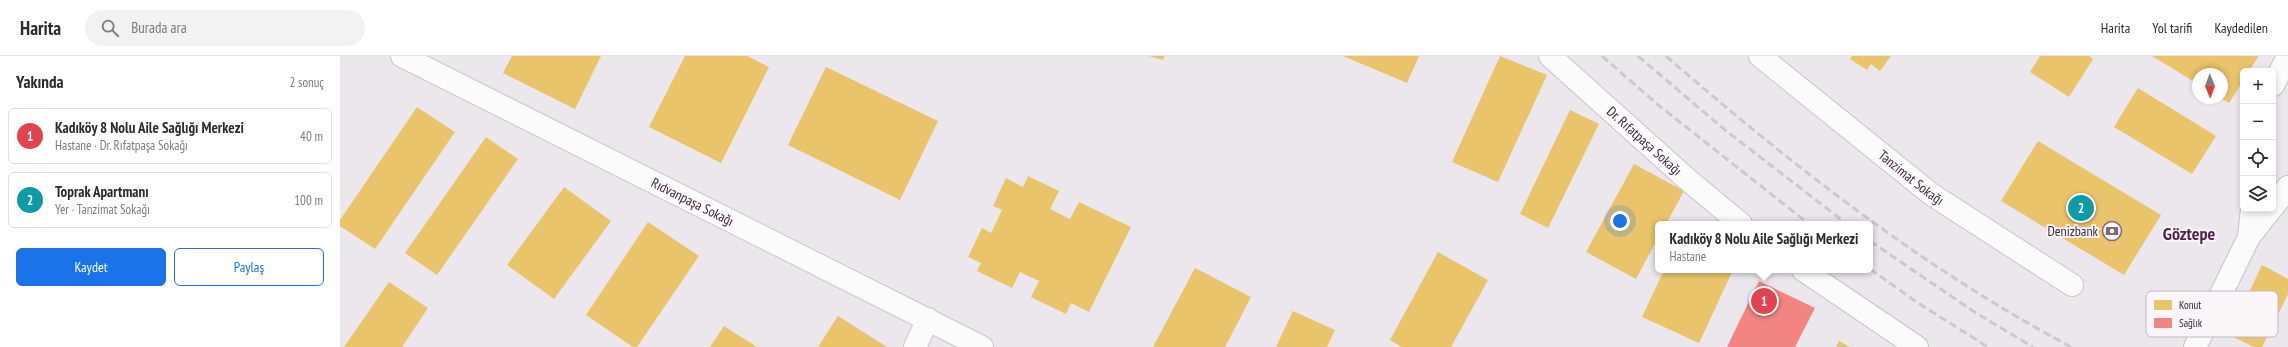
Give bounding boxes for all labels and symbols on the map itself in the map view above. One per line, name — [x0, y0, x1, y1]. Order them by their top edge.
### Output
north arrow — [2192, 68, 2228, 104]
street label: Dr. Rıfatpaşa Sokağı — [1603, 102, 1686, 179]
street label: Tanzimat Sokağı — [1875, 146, 1947, 209]
street label: Rıdvanpaşa Sokağı — [648, 173, 737, 230]
pin: 2 — [2068, 193, 2094, 223]
your location — [1610, 211, 1630, 231]
bank icon: Denizbank — [2101, 220, 2123, 242]
place label: Denizbank — [2047, 222, 2099, 240]
district label: Göztepe — [2163, 222, 2215, 245]
pin: 1 — [1751, 286, 1777, 316]
legend — [2146, 291, 2278, 337]
text: Konut — [2179, 298, 2201, 312]
text: Sağlık — [2179, 316, 2203, 330]

